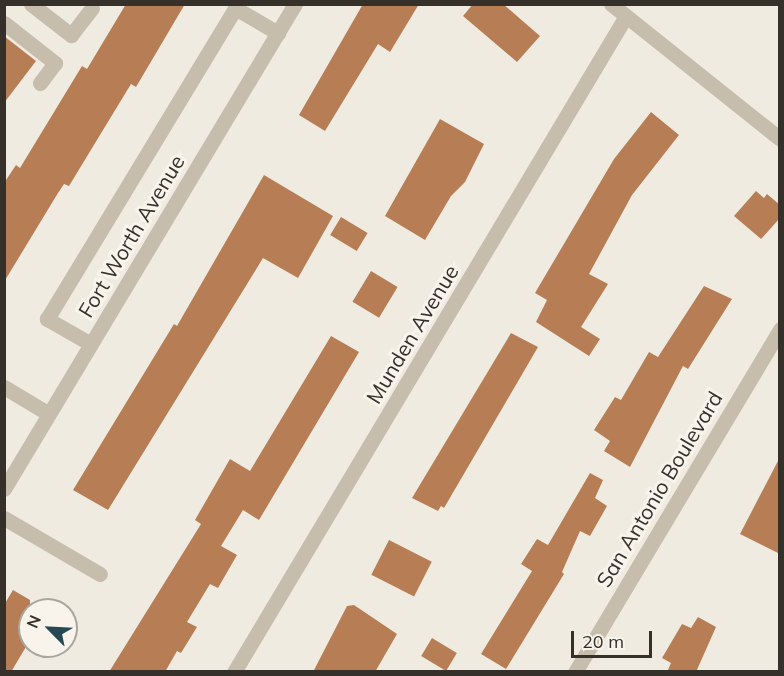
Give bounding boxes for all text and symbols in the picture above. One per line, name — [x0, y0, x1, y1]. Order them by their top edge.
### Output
street label: Fort Worth Avenue — [73, 150, 189, 322]
street label: Munden Avenue — [361, 260, 463, 408]
street label: San Antonio Boulevard — [591, 387, 727, 591]
north arrow — [18, 598, 78, 658]
text: N — [22, 612, 45, 631]
scale bar — [574, 619, 655, 657]
text: 20 m — [582, 630, 624, 653]

